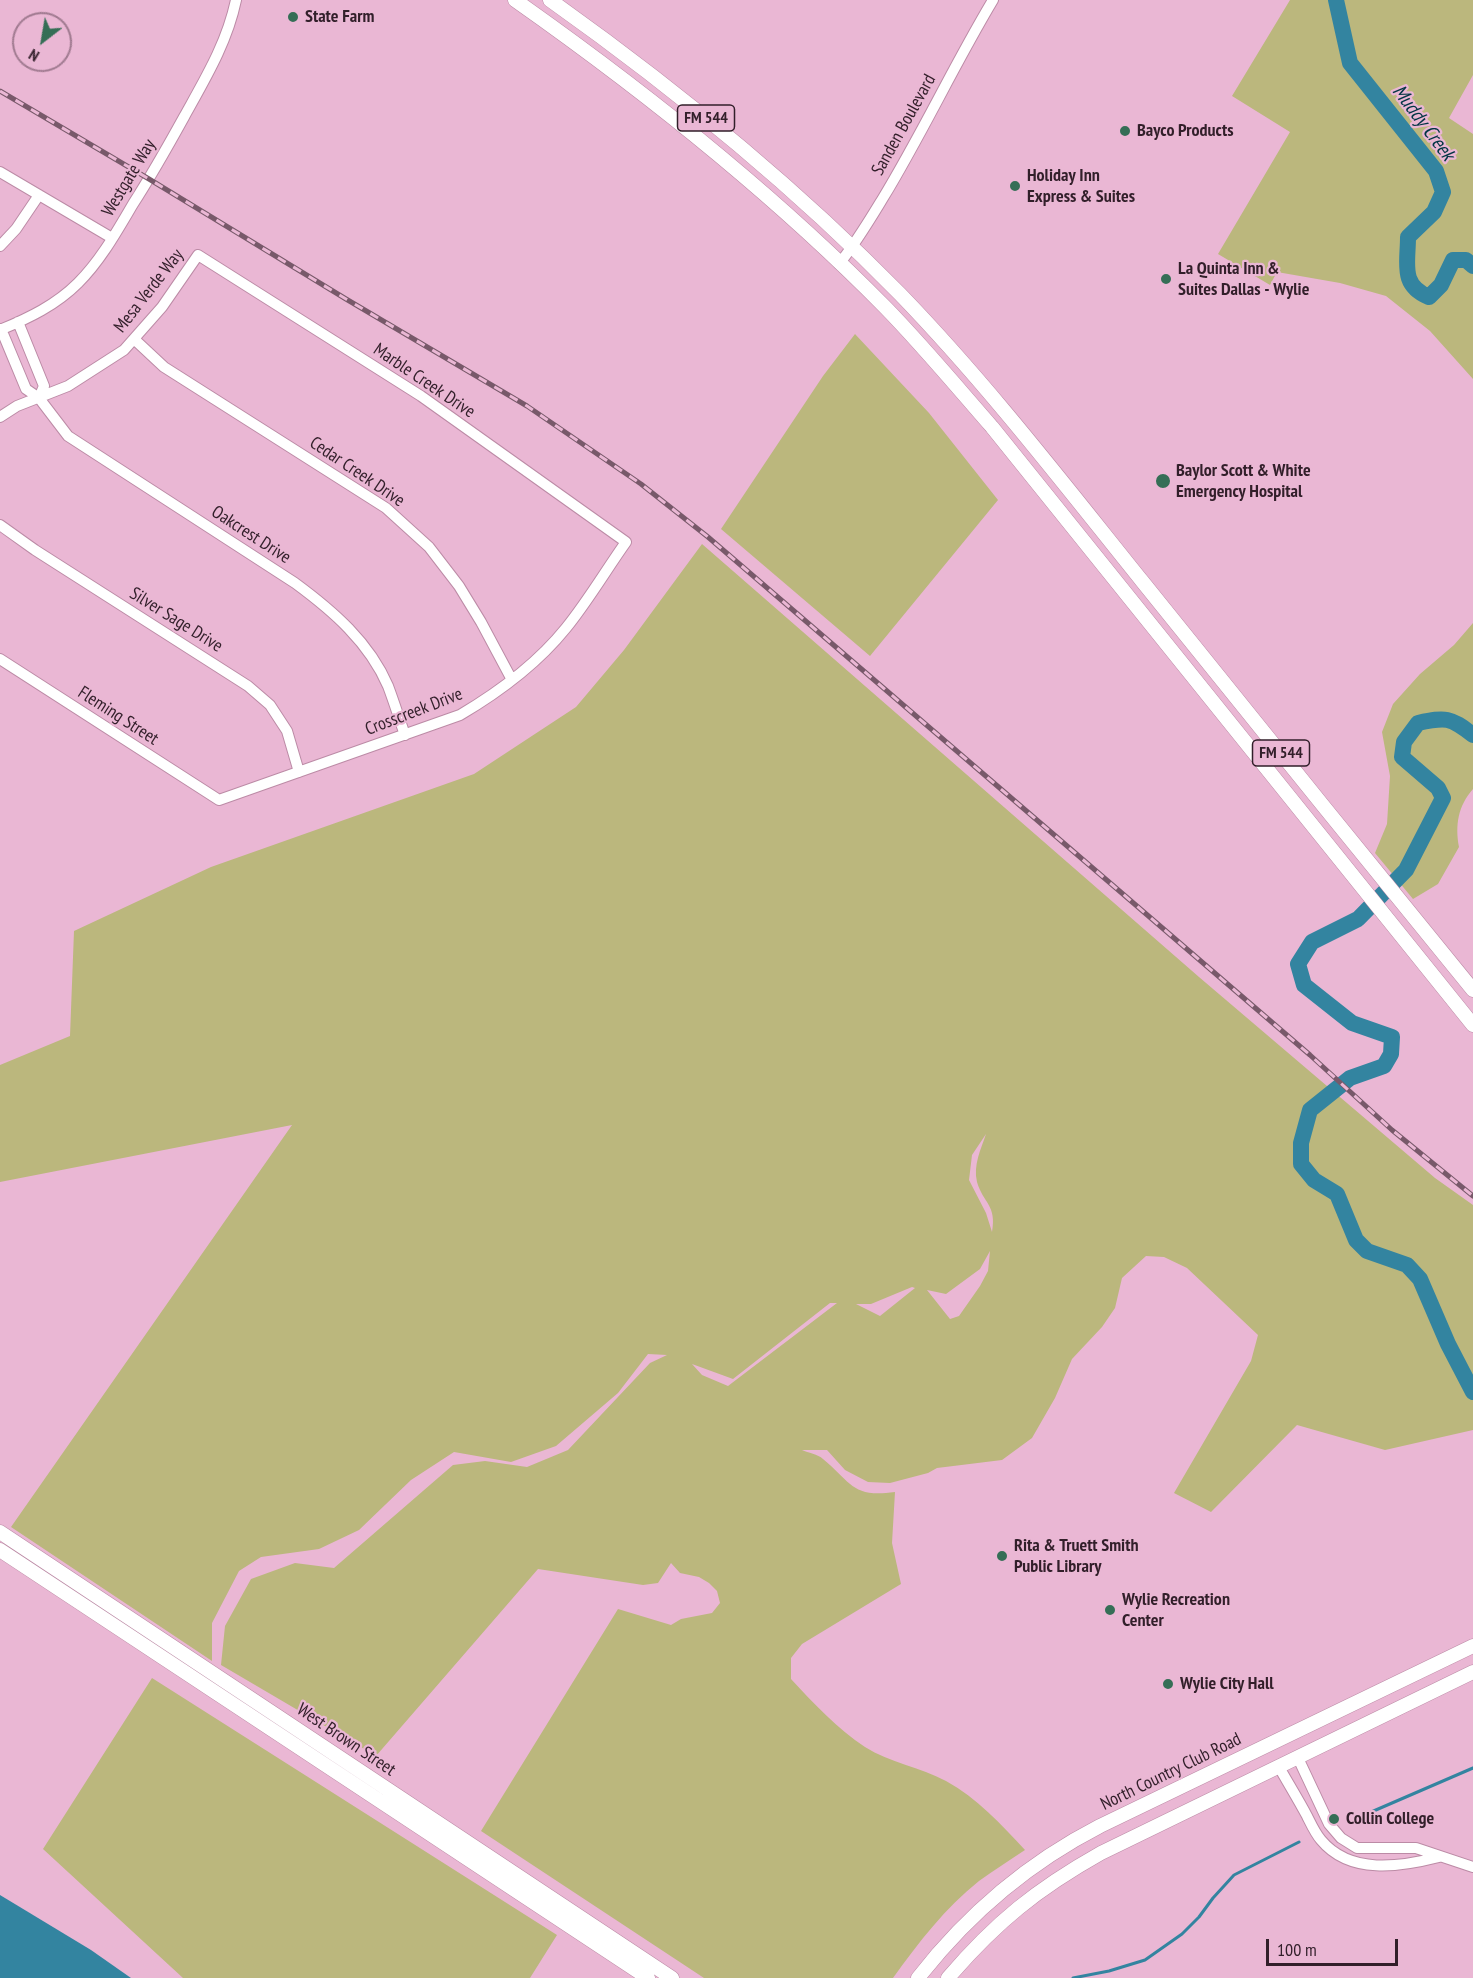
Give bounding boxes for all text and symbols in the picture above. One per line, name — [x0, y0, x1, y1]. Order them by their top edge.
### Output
place label: State Farm — [305, 6, 374, 28]
marker: State Farm — [286, 10, 300, 24]
north arrow — [12, 12, 72, 72]
text: N — [25, 45, 43, 67]
street label: Sanden Boulevard — [867, 71, 941, 179]
water label: Muddy Creek — [1387, 80, 1459, 166]
road number: FM 544 — [678, 105, 734, 131]
place label: Bayco Products — [1137, 120, 1233, 142]
marker: Bayco Products — [1118, 124, 1132, 138]
street label: Westgate Way — [98, 135, 160, 221]
place label: Holiday Inn Express & Suites — [1027, 165, 1135, 207]
marker: Holiday Inn Express & Suites — [1008, 179, 1022, 193]
street label: Mesa Verde Way — [110, 245, 188, 337]
place label: La Quinta Inn & Suites Dallas - Wylie — [1178, 258, 1309, 300]
marker: La Quinta Inn & Suites Dallas - Wylie — [1159, 272, 1173, 286]
street label: Marble Creek Drive — [369, 339, 479, 423]
street label: Cedar Creek Drive — [305, 432, 409, 512]
place label: Baylor Scott & White Emergency Hospital — [1176, 460, 1311, 502]
marker: Baylor Scott & White Emergency Hospital — [1154, 472, 1172, 490]
street label: Oakcrest Drive — [207, 501, 295, 569]
street label: Silver Sage Drive — [125, 583, 227, 657]
street label: Fleming Street — [74, 682, 162, 750]
street label: Crosscreek Drive — [362, 684, 466, 740]
road number: FM 544 — [1252, 740, 1310, 766]
place label: Rita & Truett Smith Public Library — [1014, 1535, 1138, 1578]
marker: Rita & Truett Smith Public Library — [995, 1549, 1009, 1563]
place label: Wylie Recreation Center — [1122, 1589, 1230, 1632]
marker: Wylie Recreation Center — [1103, 1603, 1117, 1617]
place label: Wylie City Hall — [1180, 1673, 1274, 1695]
marker: Wylie City Hall — [1161, 1677, 1175, 1691]
street label: West Brown Street — [293, 1699, 399, 1781]
street label: North Country Club Road — [1097, 1729, 1245, 1815]
place label: Collin College — [1346, 1808, 1434, 1830]
marker: Collin College — [1327, 1812, 1341, 1826]
scale bar — [1269, 1927, 1401, 1965]
text: 100 m — [1277, 1938, 1317, 1961]

